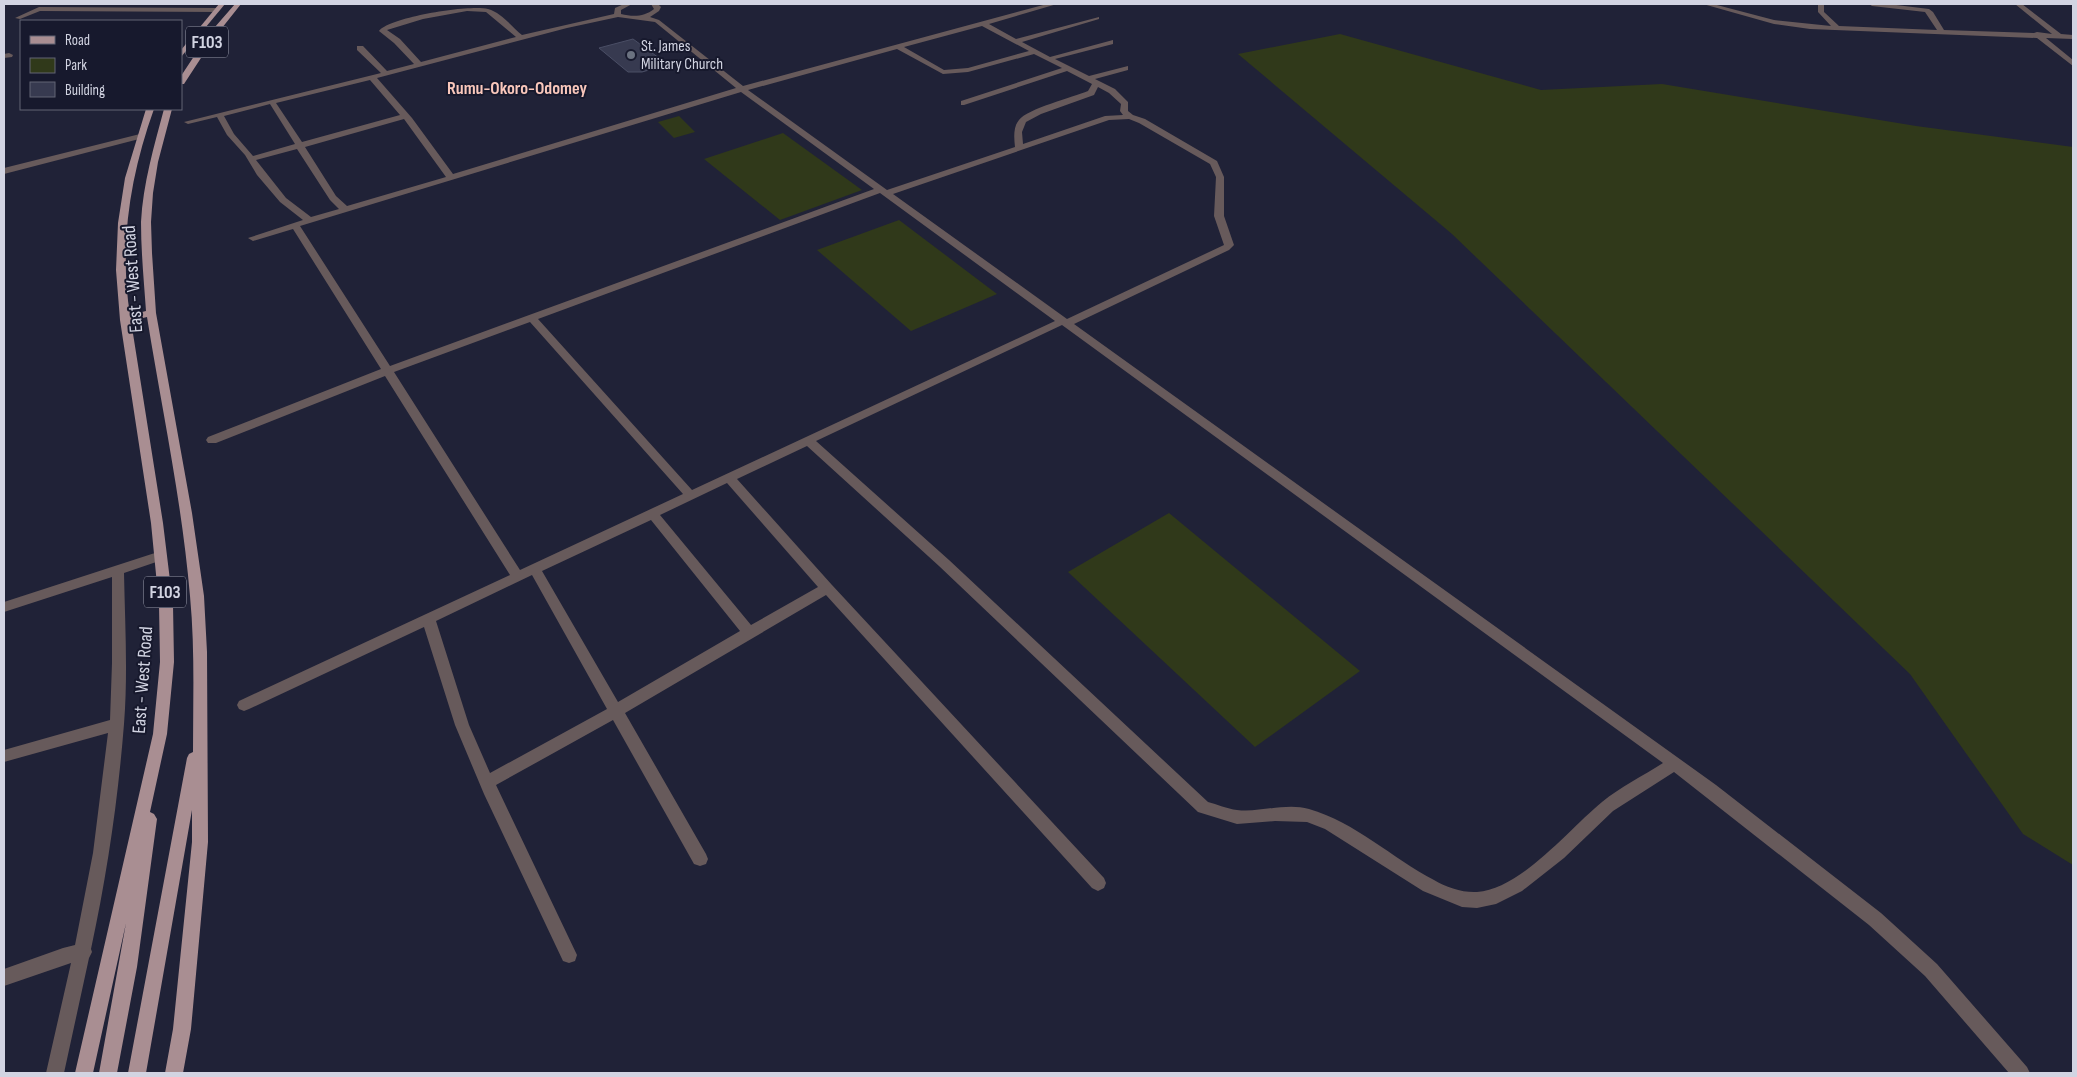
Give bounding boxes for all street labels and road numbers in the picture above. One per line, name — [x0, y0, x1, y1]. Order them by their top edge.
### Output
road number: F103 — [186, 27, 228, 58]
street label: East - West Road — [118, 225, 148, 333]
road number: F103 — [144, 576, 186, 608]
street label: East - West Road — [128, 626, 158, 734]

